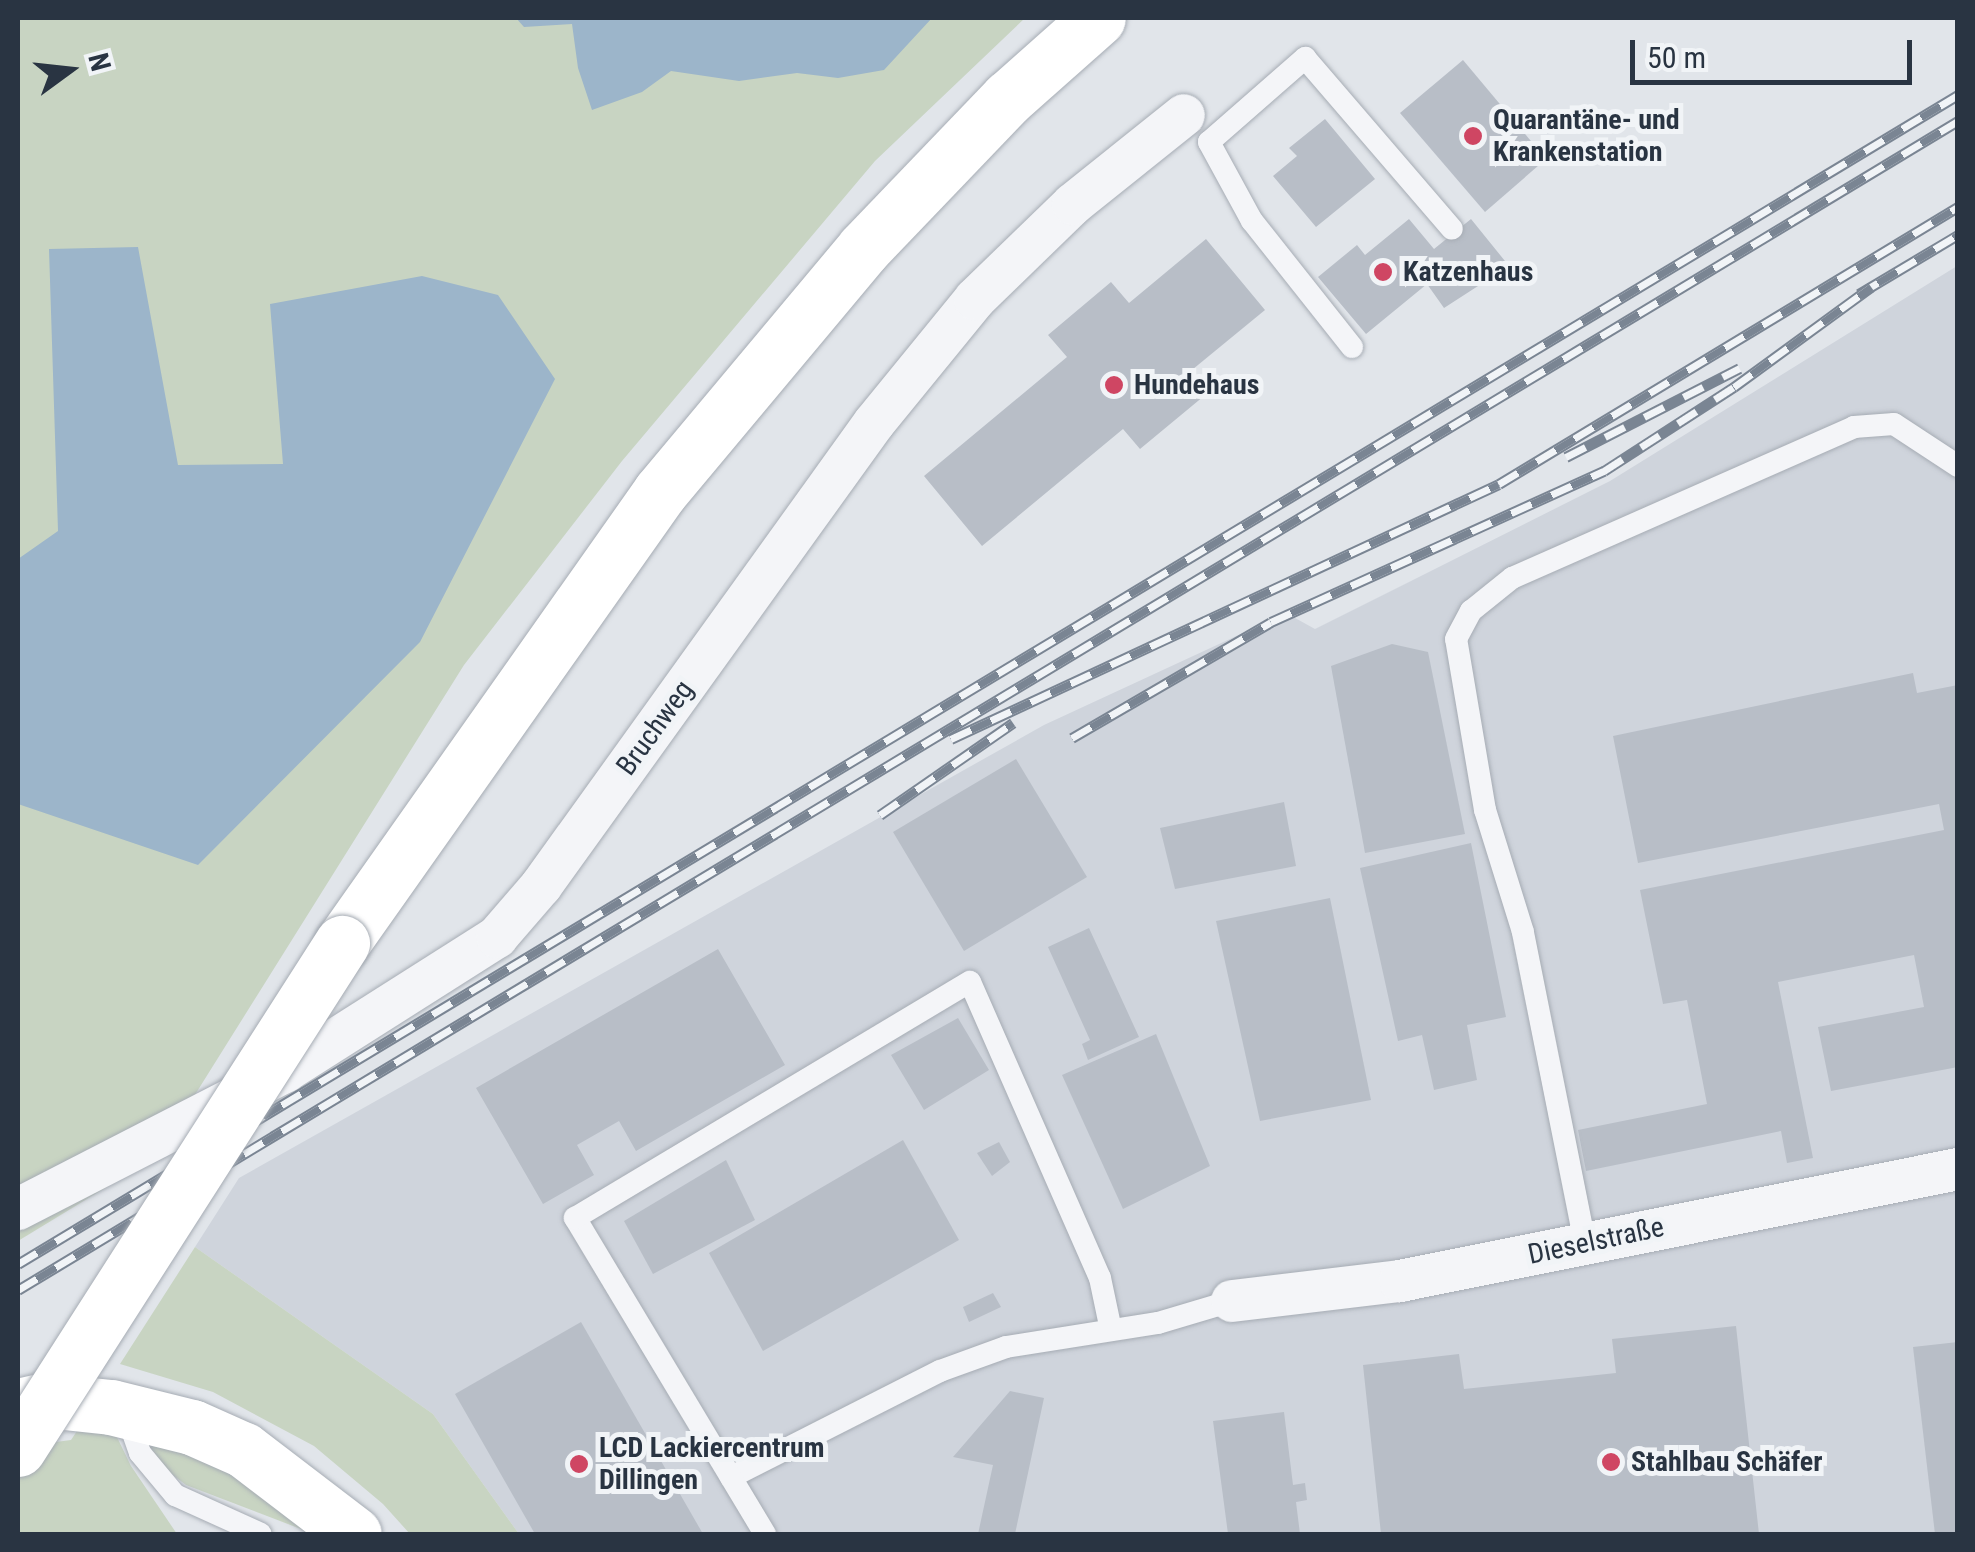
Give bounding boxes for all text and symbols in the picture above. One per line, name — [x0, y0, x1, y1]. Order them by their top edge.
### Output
north arrow — [20, 20, 120, 120]
scale bar — [1635, 20, 1918, 82]
text: 50 m — [1647, 40, 1706, 75]
text: N — [81, 50, 118, 75]
place label: Quarantäne- und Krankenstation — [1493, 103, 1680, 169]
marker: Quarantäne- und Krankenstation — [1462, 125, 1484, 147]
place label: Katzenhaus — [1403, 255, 1533, 289]
marker: Katzenhaus — [1372, 261, 1394, 283]
place label: Hundehaus — [1134, 368, 1259, 402]
marker: Hundehaus — [1103, 374, 1125, 396]
street label: Bruchweg — [609, 674, 701, 782]
street label: Dieselstraße — [1525, 1210, 1667, 1272]
place label: LCD Lackiercentrum Dillingen — [599, 1431, 825, 1497]
place label: Stahlbau Schäfer — [1631, 1445, 1822, 1479]
marker: Stahlbau Schäfer — [1600, 1451, 1622, 1473]
marker: LCD Lackiercentrum Dillingen — [568, 1453, 590, 1475]

